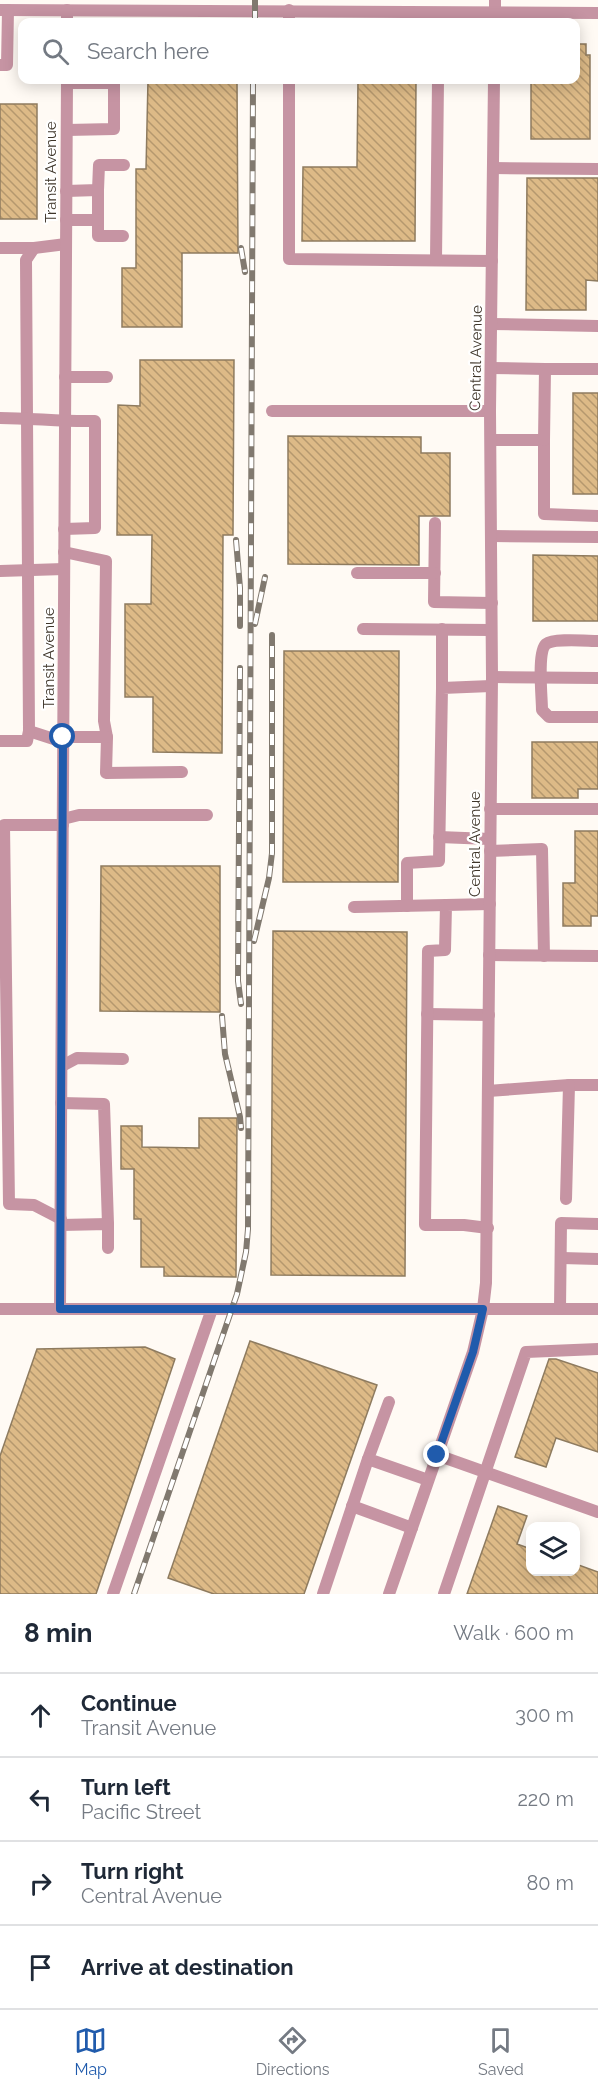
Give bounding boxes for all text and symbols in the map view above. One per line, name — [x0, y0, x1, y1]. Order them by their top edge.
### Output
search box — [18, 18, 580, 84]
icon: search — [39, 35, 72, 68]
text: Search here — [87, 38, 209, 64]
street label: Transit Avenue — [42, 121, 60, 223]
street label: Central Avenue — [466, 305, 486, 411]
street label: Transit Avenue — [40, 607, 58, 709]
route start — [49, 723, 75, 749]
street label: Central Avenue — [466, 791, 484, 897]
route end — [423, 1441, 449, 1467]
map controls — [526, 1522, 580, 1576]
button: layers — [526, 1522, 580, 1576]
text: 8 min — [24, 1618, 92, 1648]
text: Walk · 600 m — [453, 1621, 574, 1645]
text: Continue — [81, 1690, 177, 1716]
icon: ahead — [24, 1699, 57, 1732]
text: 300 m — [515, 1703, 574, 1727]
text: Transit Avenue — [81, 1716, 216, 1740]
text: Turn left — [81, 1774, 171, 1800]
icon: left — [24, 1783, 57, 1816]
text: 220 m — [517, 1787, 574, 1811]
text: Pacific Street — [81, 1800, 201, 1824]
text: Turn right — [81, 1858, 184, 1884]
icon: right — [24, 1867, 57, 1900]
text: 80 m — [526, 1871, 574, 1895]
text: Central Avenue — [81, 1884, 222, 1908]
icon: arrive — [24, 1951, 57, 1984]
text: Arrive at destination — [81, 1954, 294, 1980]
tab: Map — [74, 2024, 107, 2079]
tab: Directions — [256, 2024, 330, 2079]
tab: Saved — [478, 2024, 524, 2079]

